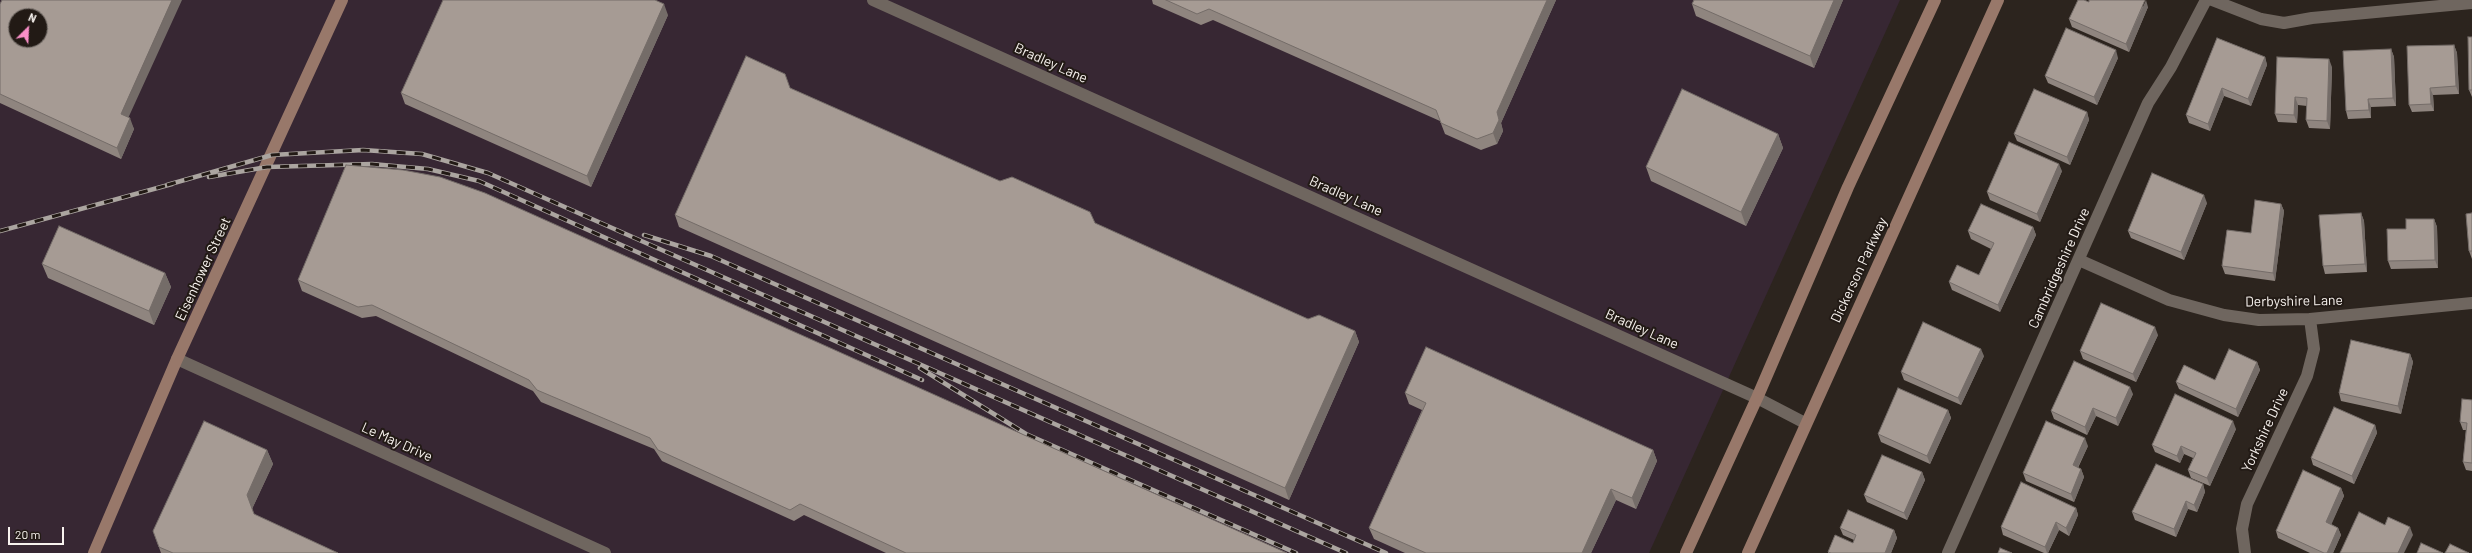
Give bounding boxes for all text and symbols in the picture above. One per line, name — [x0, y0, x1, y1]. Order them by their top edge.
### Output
north arrow — [8, 8, 48, 48]
text: N — [27, 10, 39, 25]
street label: Bradley Lane — [1012, 39, 1090, 87]
street label: Bradley Lane — [1307, 172, 1385, 220]
street label: Cambridgeshire Drive — [2025, 205, 2093, 331]
street label: Eisenhower Street — [172, 215, 234, 323]
street label: Dickerson Parkway — [1827, 215, 1891, 325]
street label: Derbyshire Lane — [2245, 292, 2343, 310]
street label: Bradley Lane — [1603, 305, 1681, 353]
street label: Yorkshire Drive — [2238, 385, 2292, 475]
street label: Le May Drive — [359, 419, 435, 465]
scale bar — [10, 519, 66, 545]
text: 20 m — [15, 527, 41, 541]

